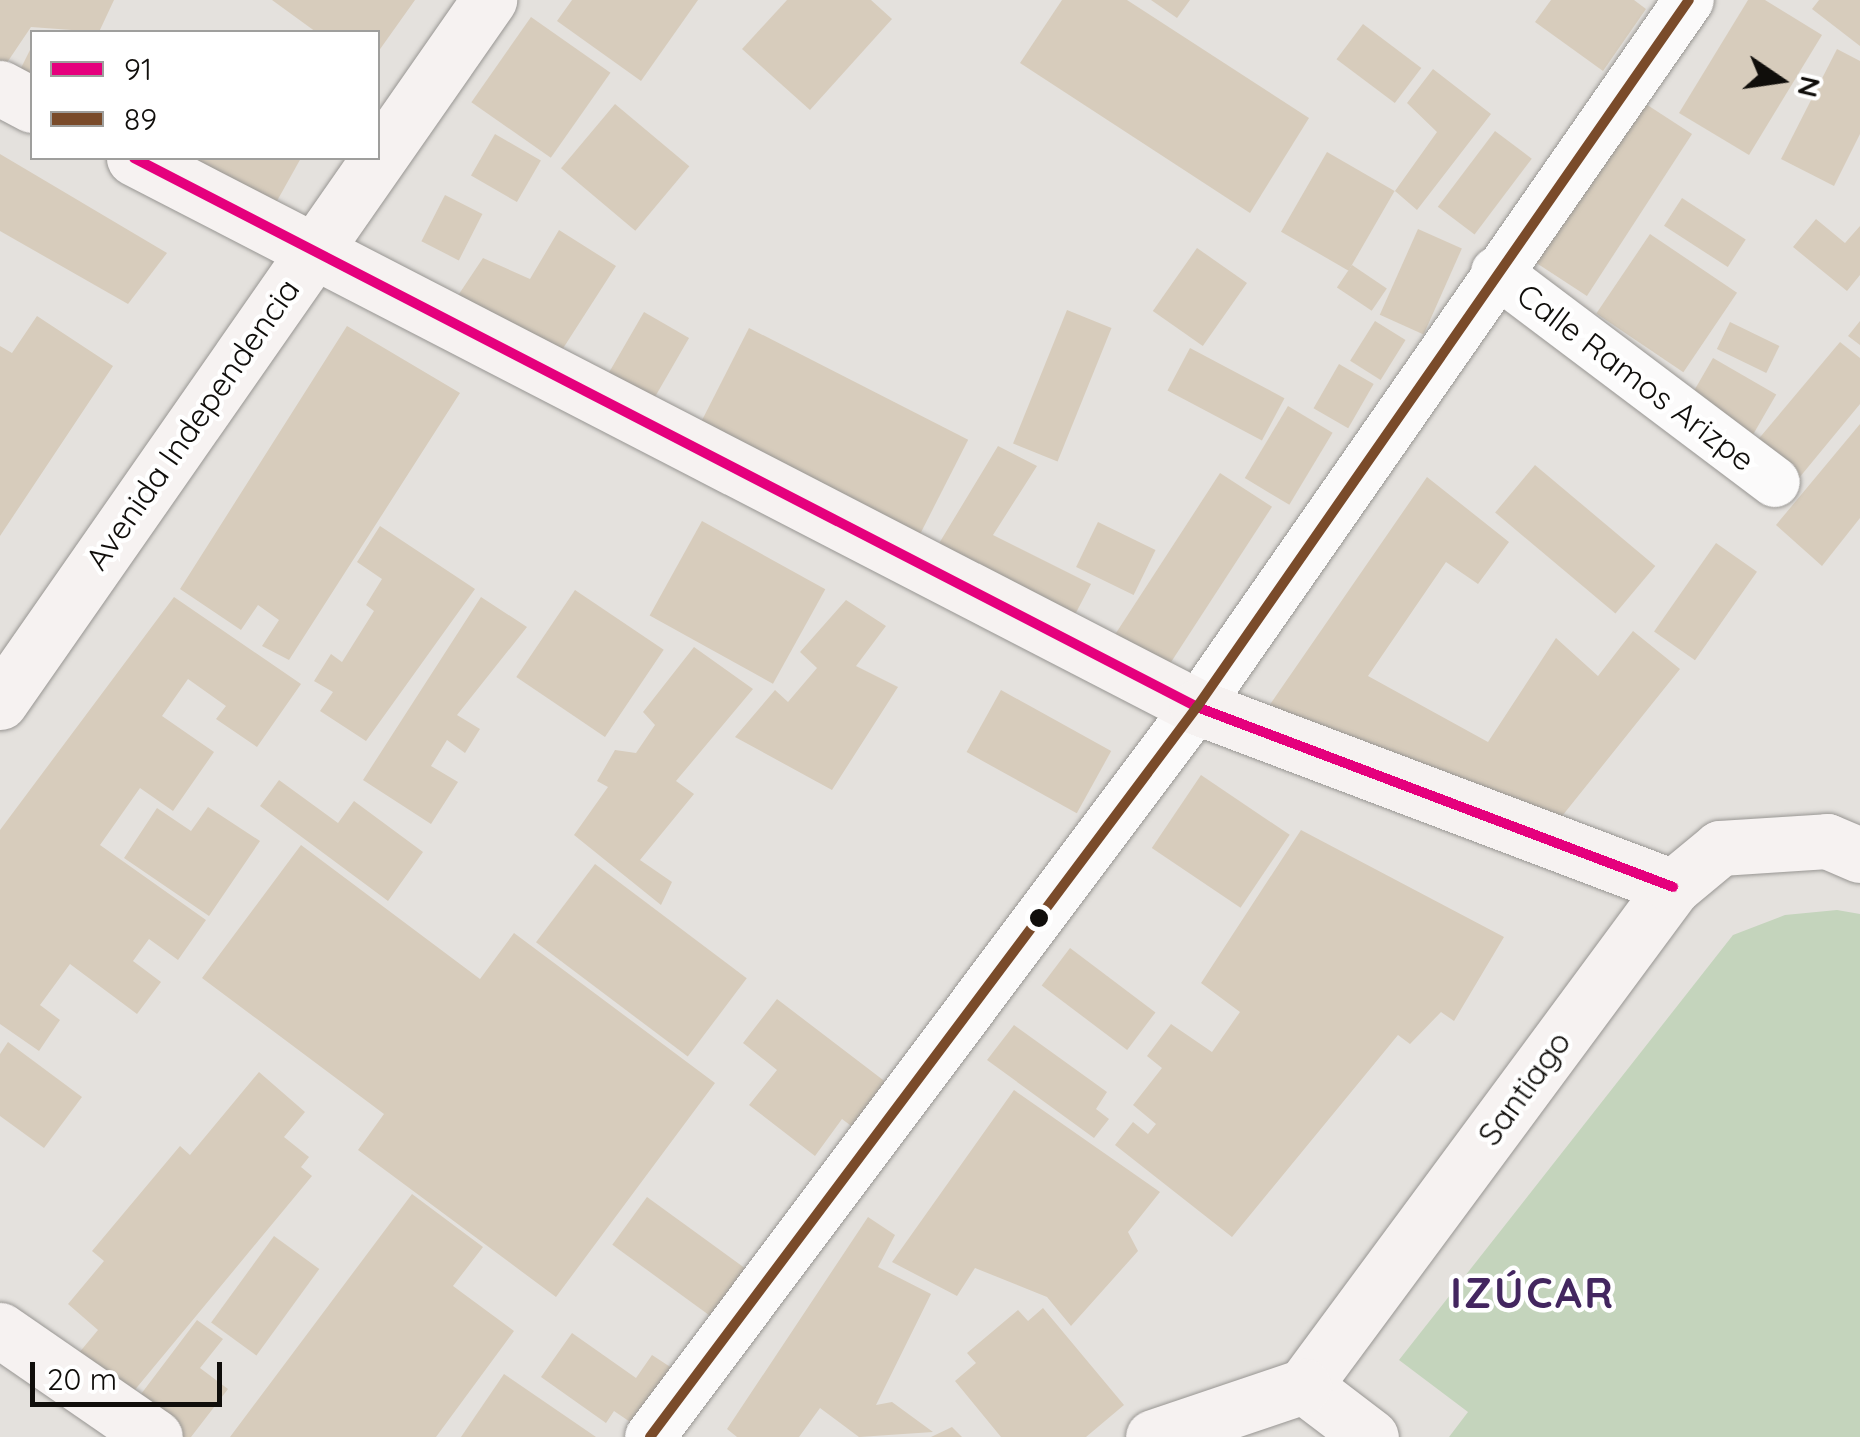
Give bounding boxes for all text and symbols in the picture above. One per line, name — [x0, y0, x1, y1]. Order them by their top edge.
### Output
legend — [30, 30, 380, 160]
north arrow — [1730, 30, 1830, 130]
text: 91 — [124, 50, 152, 88]
text: N — [1790, 73, 1829, 101]
text: 89 — [124, 100, 157, 138]
street label: Avenida Independencia — [77, 271, 307, 577]
street label: Calle Ramos Arizpe — [1510, 275, 1762, 479]
unlabelled marker — [1029, 908, 1049, 928]
street label: Santiago — [1470, 1023, 1578, 1153]
district label: IZÚCAR — [1450, 1268, 1616, 1318]
scale bar — [35, 1342, 228, 1404]
text: 20 m — [47, 1360, 117, 1398]

